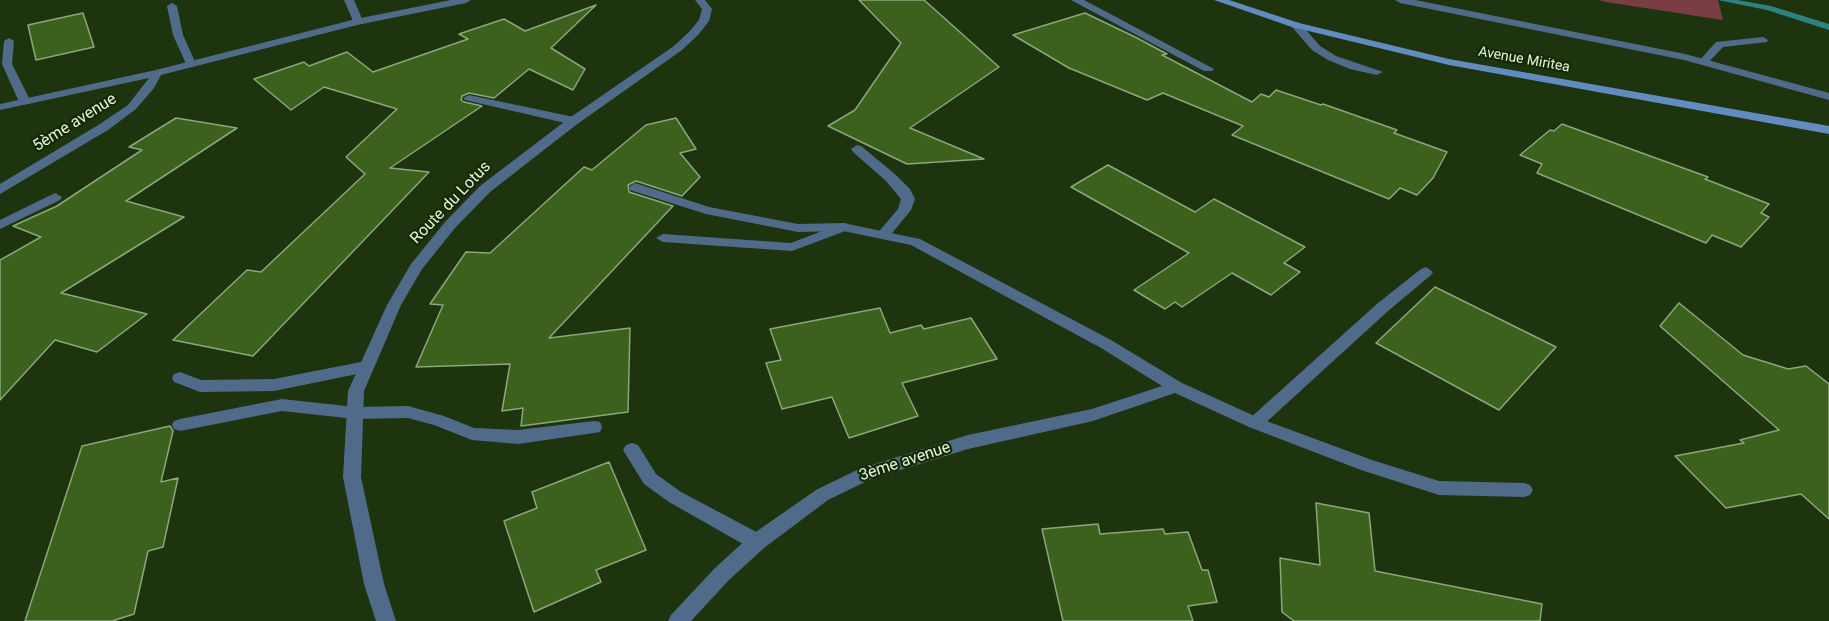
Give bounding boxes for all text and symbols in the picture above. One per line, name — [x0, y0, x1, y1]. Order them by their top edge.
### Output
street label: Avenue Miritea — [1477, 44, 1571, 76]
street label: 5ème avenue — [30, 90, 120, 156]
street label: Route du Lotus — [407, 158, 495, 248]
street label: 3ème avenue — [857, 438, 953, 486]

